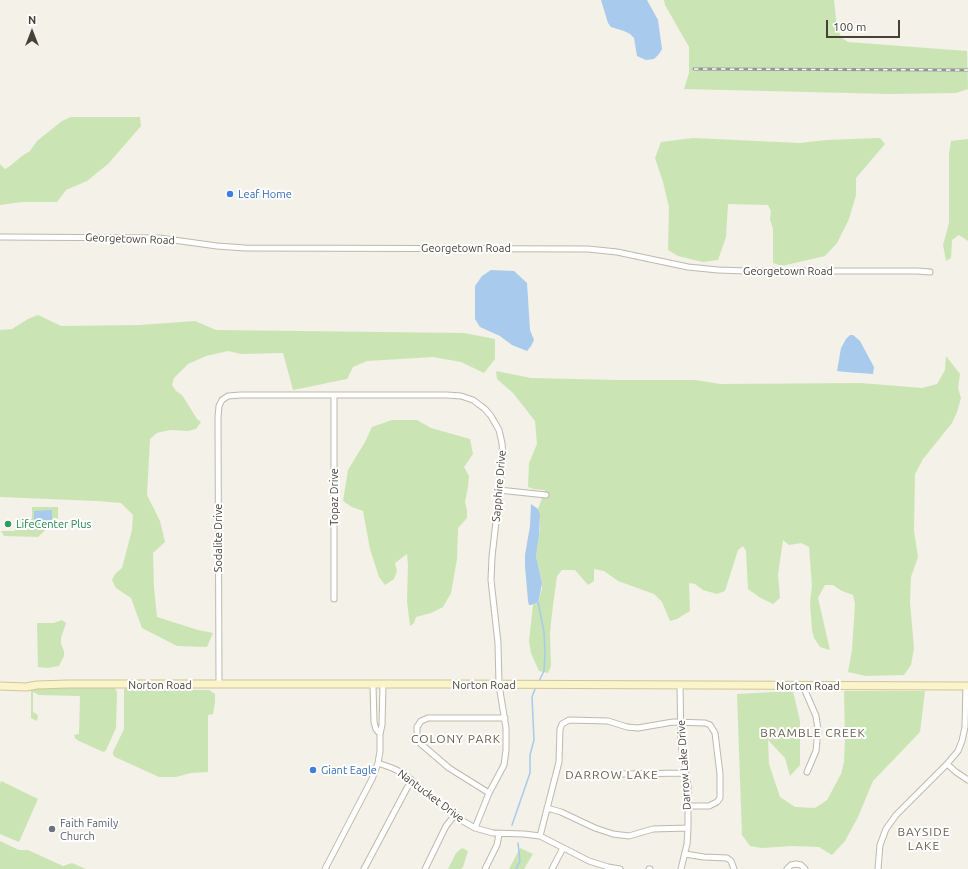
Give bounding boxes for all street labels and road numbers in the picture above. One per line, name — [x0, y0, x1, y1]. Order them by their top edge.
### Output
street label: Georgetown Road — [85, 231, 175, 247]
street label: Georgetown Road — [421, 241, 511, 255]
street label: Georgetown Road — [743, 264, 833, 278]
street label: Sapphire Drive — [489, 450, 509, 522]
street label: Topaz Drive — [327, 468, 341, 526]
street label: Sodalite Drive — [211, 504, 225, 572]
street label: Norton Road — [128, 678, 192, 692]
street label: Norton Road — [452, 678, 516, 692]
street label: Norton Road — [776, 679, 840, 693]
street label: Darrow Lake Drive — [674, 719, 694, 811]
street label: Nantucket Drive — [395, 767, 467, 825]

